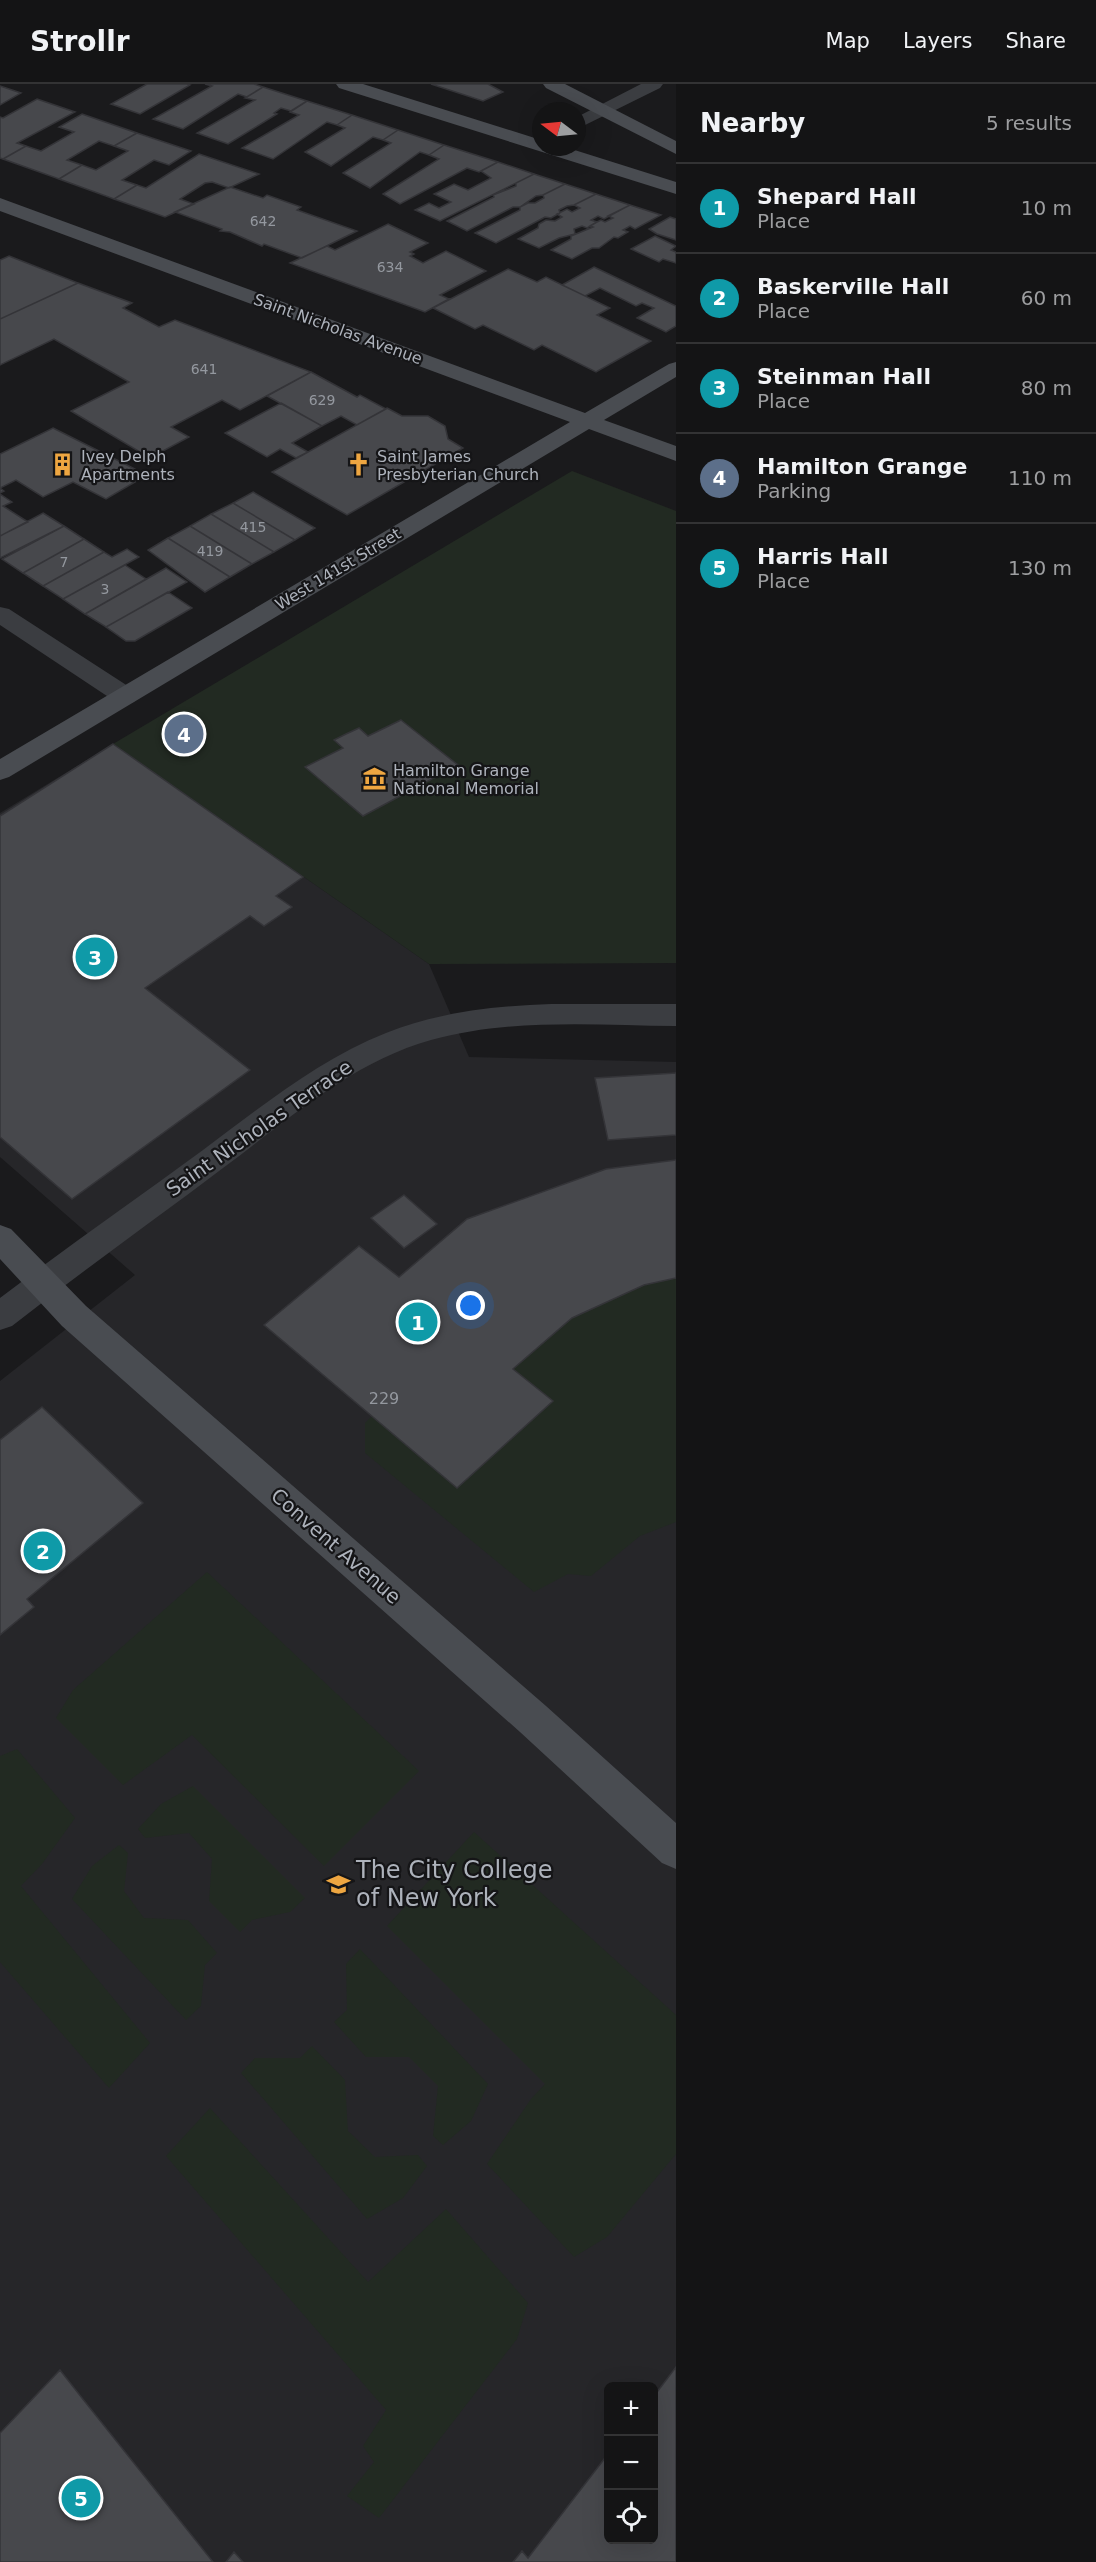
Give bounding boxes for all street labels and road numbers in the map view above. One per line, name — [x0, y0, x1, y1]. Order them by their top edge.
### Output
street label: Saint Nicholas Avenue — [251, 290, 425, 368]
street label: West 141st Street — [272, 524, 404, 614]
street label: Saint Nicholas Terrace — [162, 1055, 356, 1201]
street label: Convent Avenue — [266, 1483, 406, 1609]

